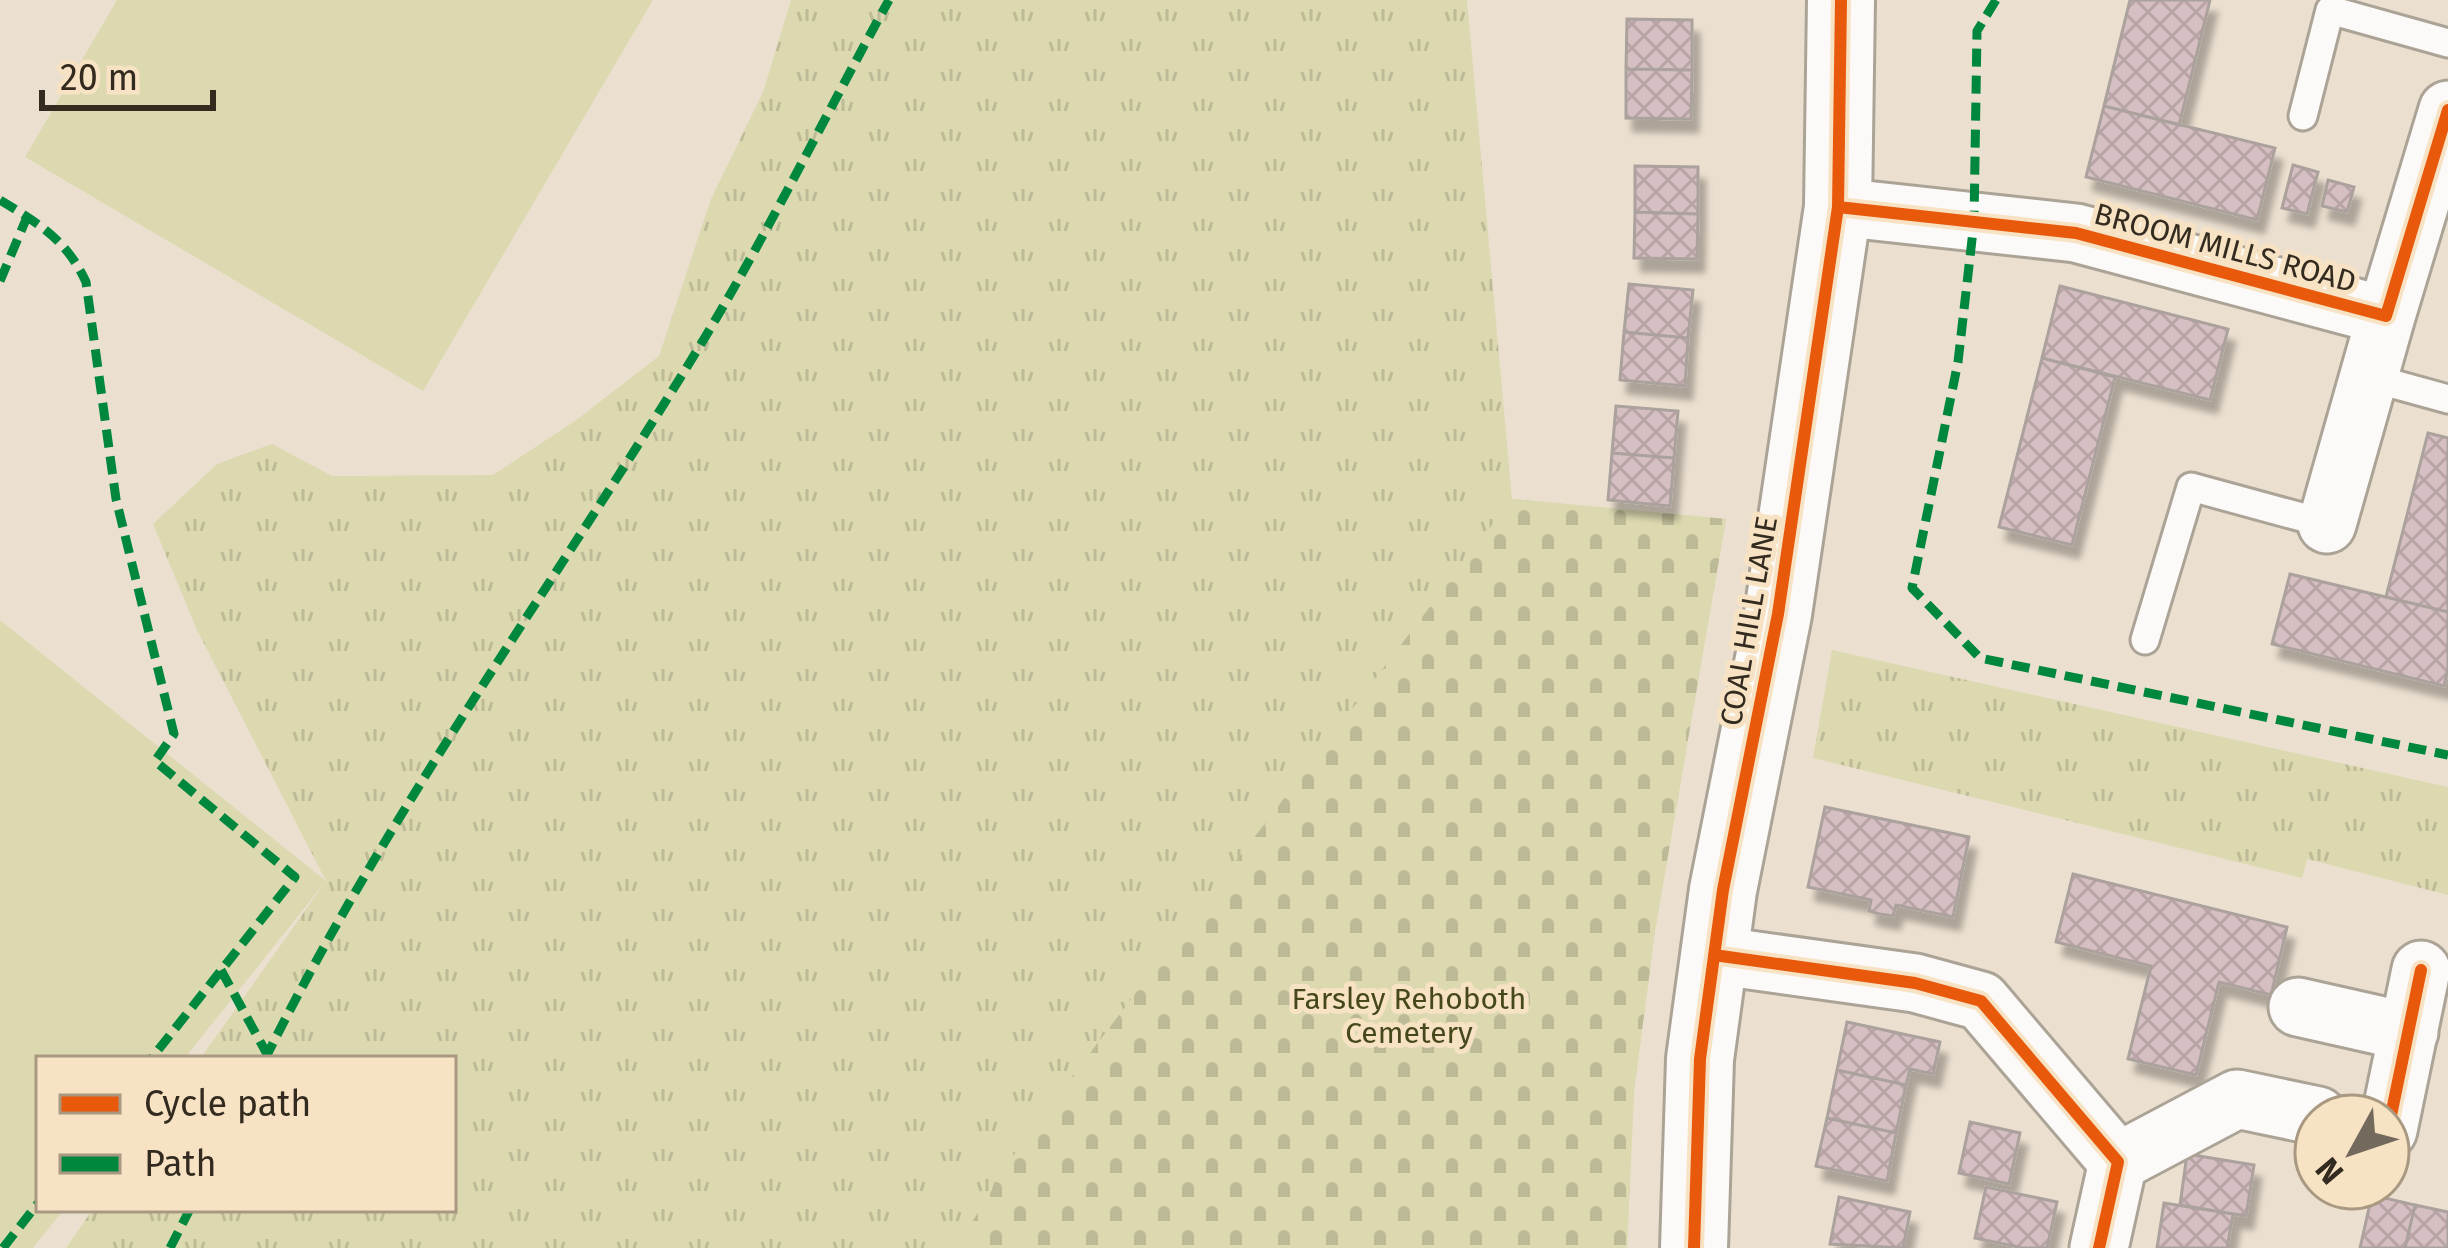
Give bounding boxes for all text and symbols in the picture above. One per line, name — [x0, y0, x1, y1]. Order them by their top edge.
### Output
scale bar — [42, 36, 213, 110]
text: 20 m — [60, 56, 138, 100]
street label: BROOM MILLS ROAD — [2090, 196, 2360, 300]
street label: COAL HILL LANE — [1713, 513, 1785, 729]
park label: Farsley Rehoboth Cemetery — [1292, 981, 1526, 1051]
legend — [36, 1056, 456, 1212]
text: Cycle path — [144, 1082, 311, 1126]
north arrow — [2292, 1092, 2412, 1212]
text: Path — [144, 1142, 217, 1186]
text: N — [2307, 1149, 2352, 1192]

